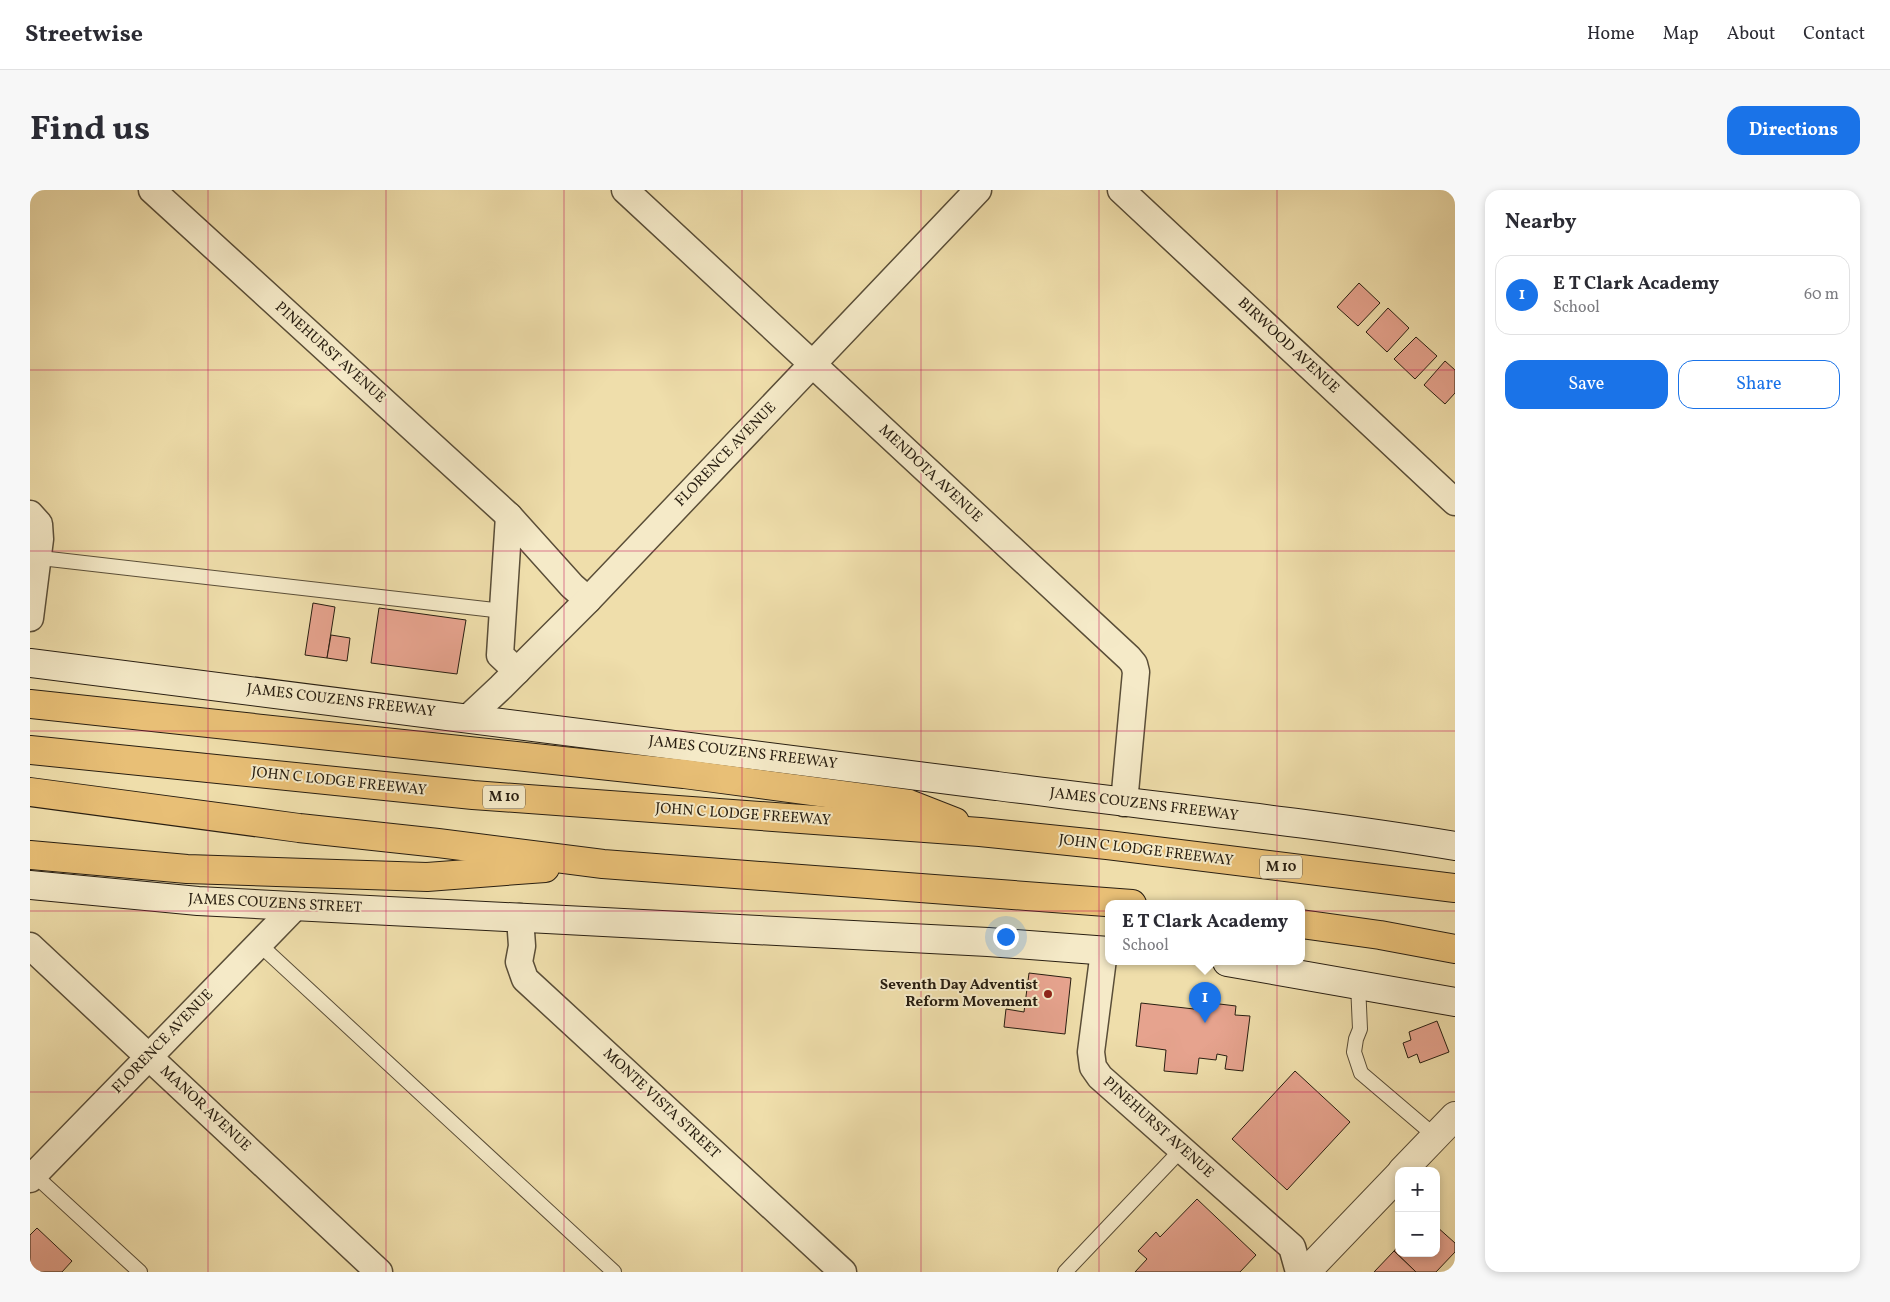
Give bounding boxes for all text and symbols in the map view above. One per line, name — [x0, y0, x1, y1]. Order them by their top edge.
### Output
text: Streetwise — [25, 18, 143, 52]
text: Home — [1587, 22, 1635, 47]
text: Map — [1663, 22, 1699, 47]
text: About — [1727, 22, 1775, 47]
text: Contact — [1803, 22, 1865, 47]
text: Find us — [30, 106, 150, 154]
button: Directions — [1727, 106, 1860, 155]
text: Nearby — [1505, 208, 1576, 237]
text: E T Clark Academy — [1553, 271, 1719, 297]
text: 1 — [1519, 284, 1525, 306]
text: 60 m — [1804, 284, 1839, 306]
street label: BIRWOOD AVENUE — [1232, 293, 1344, 399]
street label: PINEHURST AVENUE — [270, 297, 390, 409]
text: School — [1553, 297, 1600, 319]
button: Save — [1505, 360, 1668, 409]
button: Share — [1678, 360, 1840, 409]
street label: FLORENCE AVENUE — [671, 398, 781, 512]
street label: MENDOTA AVENUE — [873, 420, 987, 528]
street label: JAMES COUZENS FREEWAY — [246, 679, 437, 723]
street label: JAMES COUZENS FREEWAY — [648, 731, 839, 775]
street label: JOHN C LODGE FREEWAY — [250, 762, 428, 802]
street label: JAMES COUZENS FREEWAY — [1049, 783, 1240, 827]
road number: M 10 — [483, 786, 525, 808]
street label: JOHN C LODGE FREEWAY — [654, 798, 832, 832]
street label: JOHN C LODGE FREEWAY — [1057, 830, 1235, 872]
road number: M 10 — [1260, 856, 1302, 879]
street label: JAMES COUZENS STREET — [188, 889, 363, 919]
popup — [1105, 900, 1305, 965]
text: E T Clark Academy — [1122, 909, 1288, 935]
your location — [993, 924, 1019, 950]
text: School — [1122, 935, 1169, 957]
place label: Seventh Day Adventist Reform Movement — [880, 975, 1038, 1013]
pin: 1 — [1189, 982, 1221, 1023]
street label: FLORENCE AVENUE — [108, 985, 218, 1099]
marker: Seventh Day Adventist Reform Movement — [1042, 988, 1054, 1000]
street label: MONTE VISTA STREET — [598, 1044, 724, 1164]
street label: MANOR AVENUE — [155, 1061, 255, 1157]
street label: PINEHURST AVENUE — [1098, 1072, 1218, 1184]
map controls — [1395, 1167, 1440, 1257]
button: + — [1395, 1167, 1440, 1212]
button: − — [1395, 1212, 1440, 1257]

